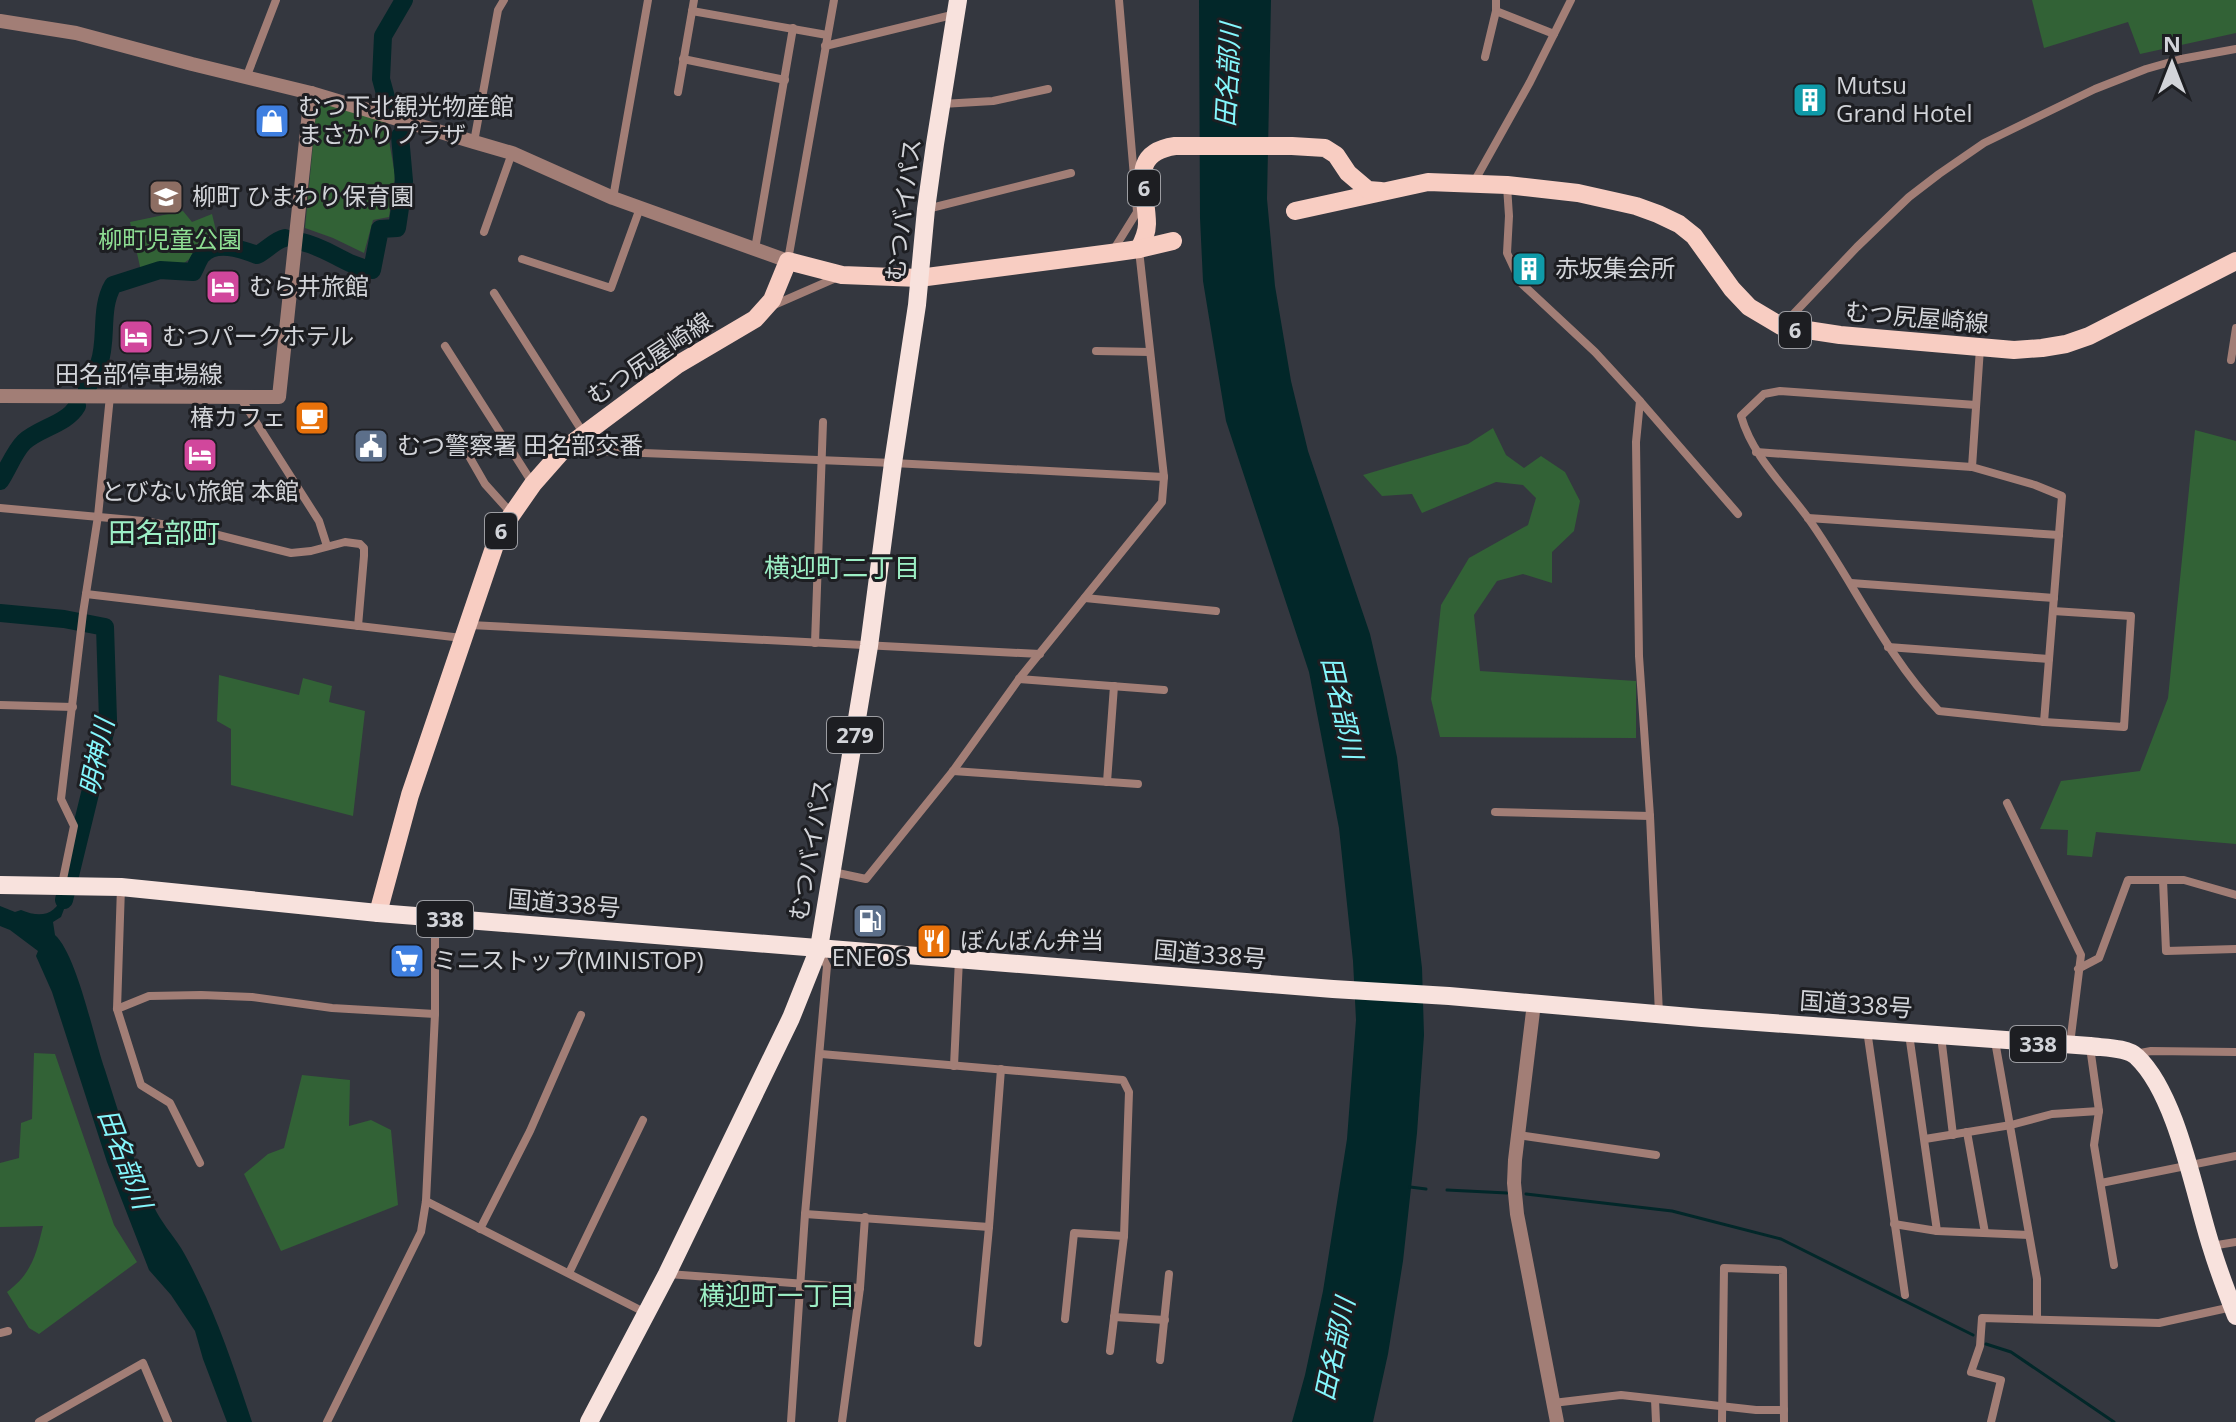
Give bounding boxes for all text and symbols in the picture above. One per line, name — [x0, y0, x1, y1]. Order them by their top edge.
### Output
water label: 田名部川 — [1206, 19, 1248, 128]
north arrow — [2132, 24, 2212, 104]
text: N — [2163, 28, 2181, 58]
place label: Mutsu Grand Hotel — [1836, 68, 1972, 129]
building icon: Mutsu Grand Hotel — [1791, 81, 1829, 119]
place label: むつ下北観光物産館 まさかりプラザ — [298, 89, 514, 150]
shop icon: むつ下北観光物産館 まさかりプラザ — [253, 102, 291, 140]
street label: むつバイパス — [877, 137, 928, 283]
road number: 6 — [1128, 170, 1160, 206]
school or university icon: 柳町 ひまわり保育園 — [147, 178, 185, 216]
place label: 柳町 ひまわり保育園 — [192, 179, 414, 212]
park label: 柳町児童公園 — [98, 222, 242, 255]
building icon: 赤坂集会所 — [1510, 250, 1548, 288]
place label: 赤坂集会所 — [1555, 251, 1675, 284]
hotel icon: むら井旅館 — [204, 268, 242, 306]
place label: むら井旅館 — [249, 269, 369, 302]
street label: むつ尻屋崎線 — [1844, 294, 1990, 339]
street label: むつ尻屋崎線 — [580, 304, 718, 412]
road number: 6 — [1779, 312, 1811, 348]
hotel icon: むつパークホテル — [117, 318, 155, 356]
place label: むつパークホテル — [162, 319, 354, 352]
street label: 田名部停車場線 — [55, 357, 223, 390]
cafe icon: 椿カフェ — [293, 399, 331, 437]
place label: 椿カフェ — [190, 400, 286, 433]
public building icon: むつ警察署 田名部交番 — [352, 427, 390, 465]
place label: むつ警察署 田名部交番 — [397, 428, 643, 461]
hotel icon: とびない旅館 本館 — [181, 436, 219, 474]
place label: とびない旅館 本館 — [101, 474, 299, 507]
district label: 田名部町 — [108, 513, 220, 551]
road number: 6 — [485, 513, 517, 549]
district label: 横迎町二丁目 — [764, 549, 920, 585]
water label: 田名部川 — [1314, 653, 1373, 765]
water label: 明神川 — [70, 712, 122, 799]
road number: 279 — [827, 717, 883, 753]
street label: むつバイパス — [781, 776, 838, 923]
street label: 国道338号 — [506, 881, 622, 924]
road number: 338 — [417, 901, 473, 937]
fuel station icon: ENEOS — [851, 902, 889, 940]
restaurant icon: ぼんぼん弁当 — [915, 922, 953, 960]
place label: ぼんぼん弁当 — [960, 923, 1104, 956]
street label: 国道338号 — [1152, 932, 1268, 975]
place label: ENEOS — [832, 940, 908, 973]
supermarket icon: ミニストップ(MINISTOP) — [388, 942, 426, 980]
place label: ミニストップ(MINISTOP) — [433, 943, 704, 976]
street label: 国道338号 — [1799, 983, 1914, 1024]
road number: 338 — [2010, 1026, 2066, 1062]
water label: 田名部川 — [90, 1104, 162, 1216]
district label: 横迎町一丁目 — [699, 1277, 855, 1313]
water label: 田名部川 — [1306, 1291, 1363, 1403]

